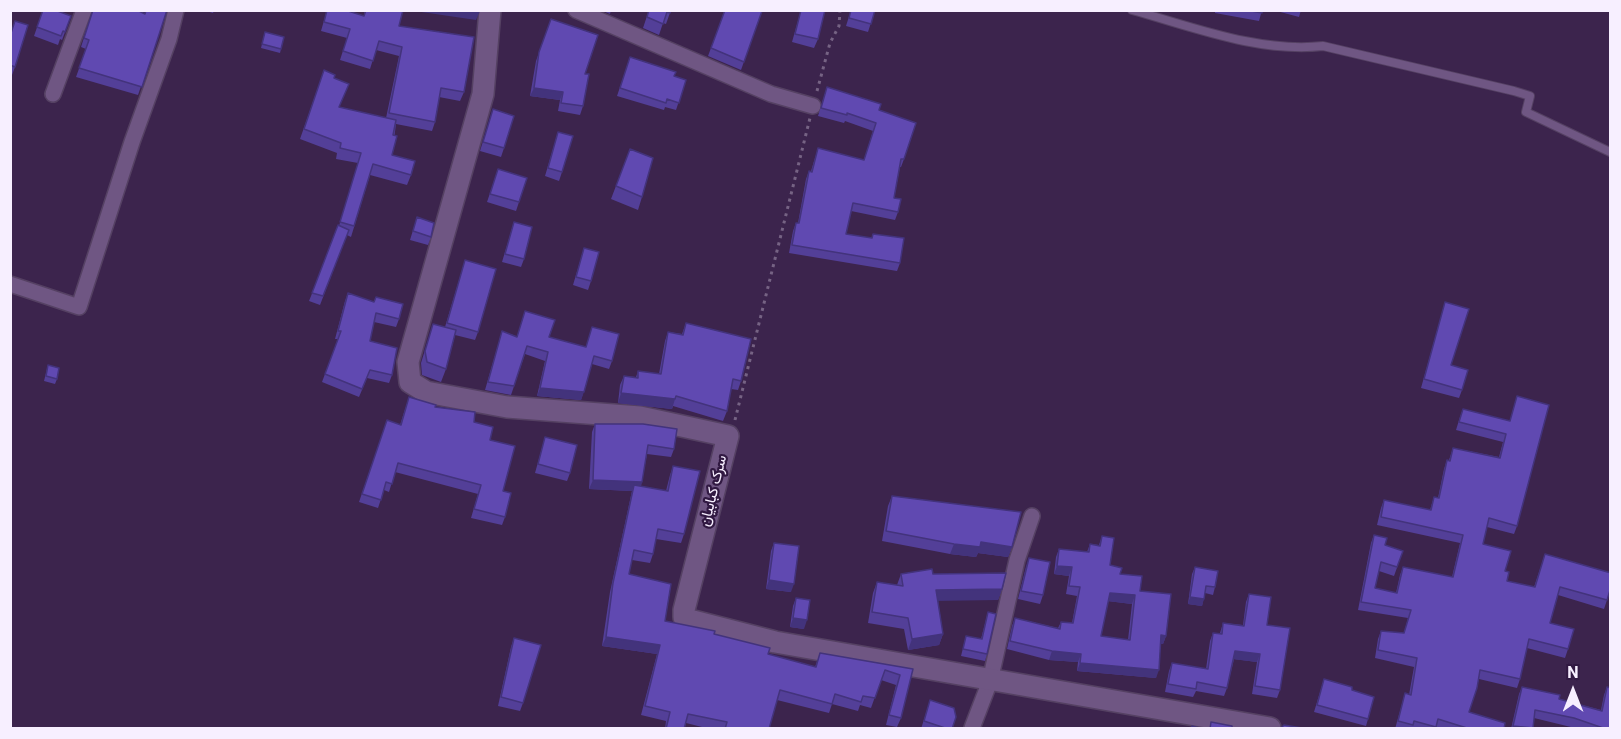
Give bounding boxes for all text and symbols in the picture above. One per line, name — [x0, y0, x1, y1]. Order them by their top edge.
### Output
street label: سرک کبابیان — [696, 453, 732, 529]
north arrow — [1543, 661, 1603, 721]
text: N — [1567, 663, 1579, 682]

